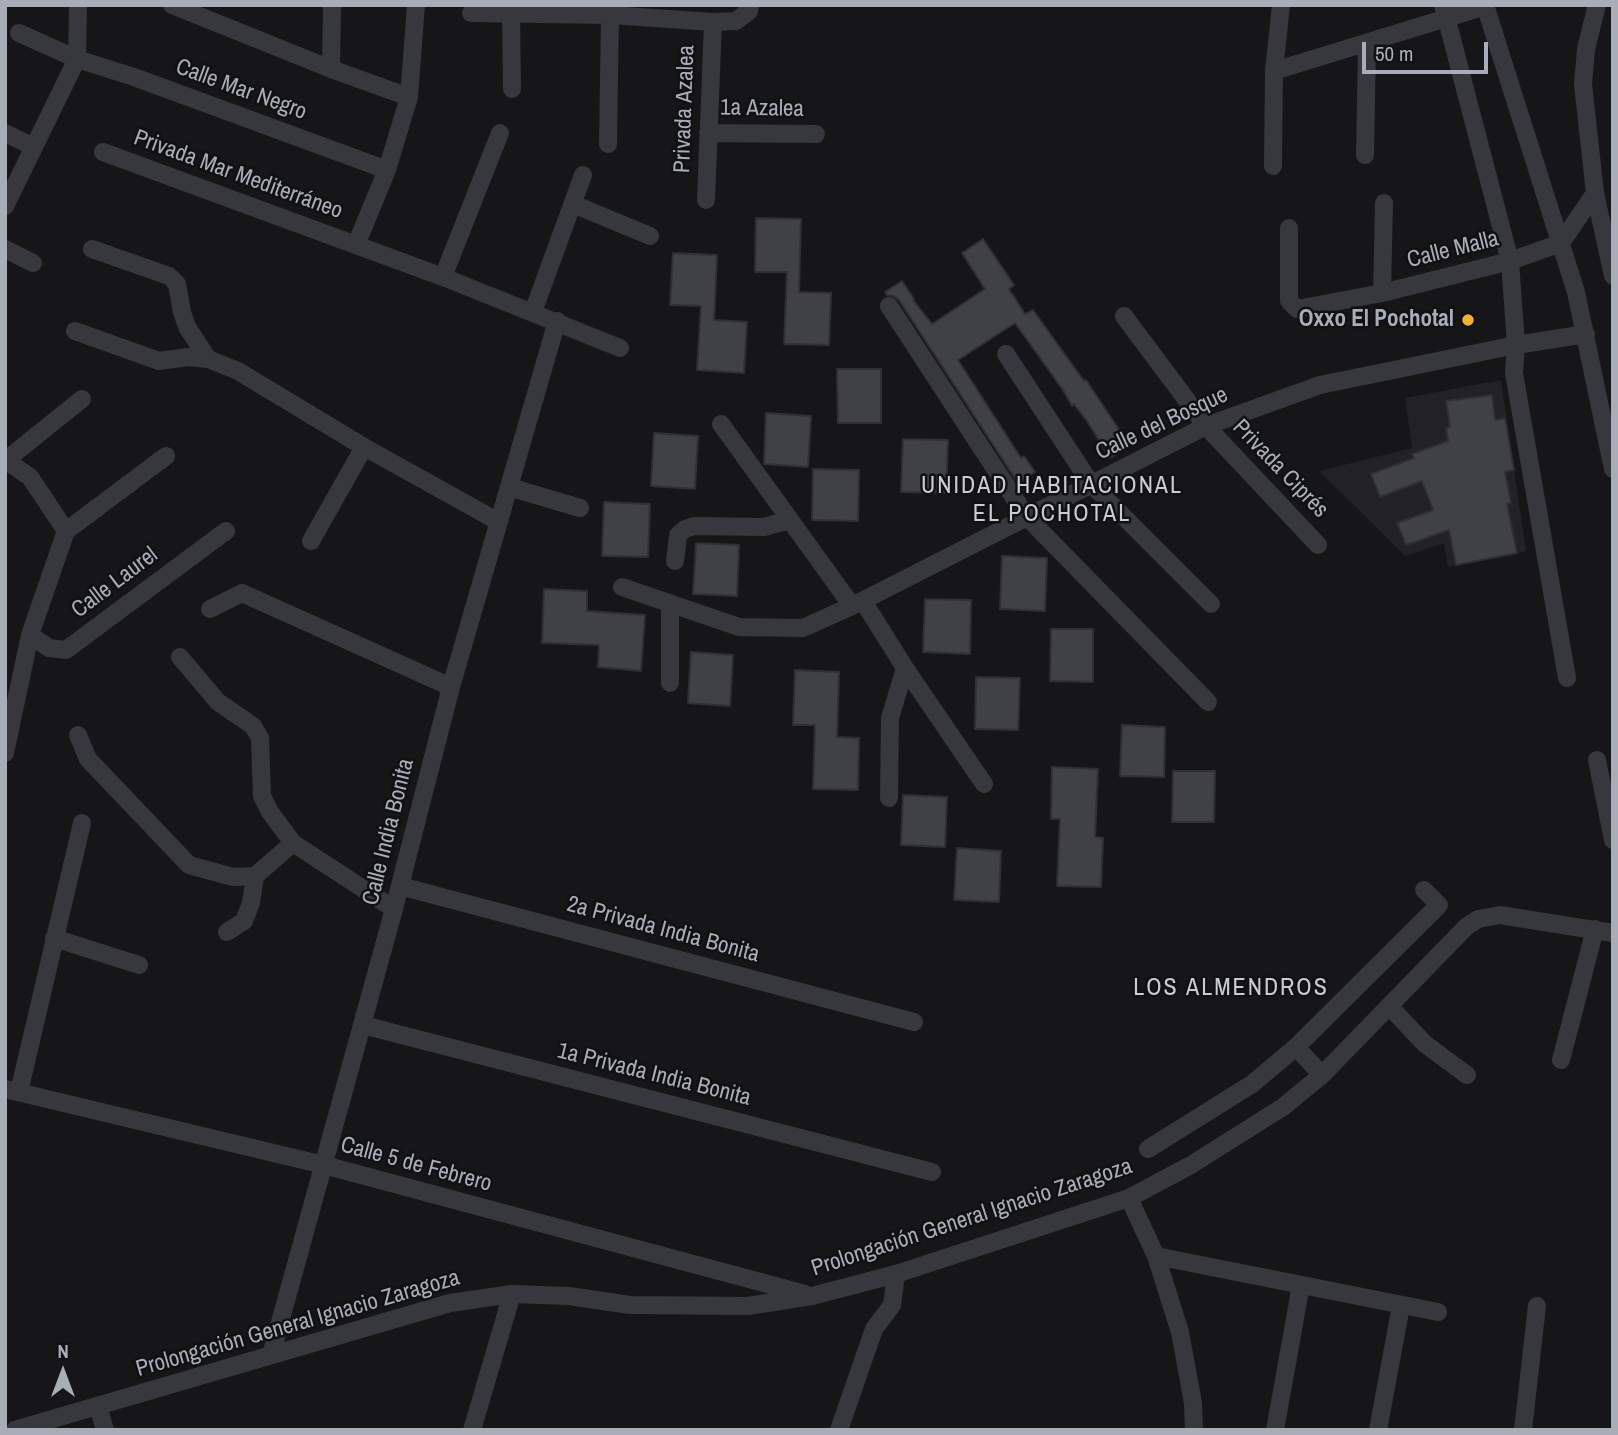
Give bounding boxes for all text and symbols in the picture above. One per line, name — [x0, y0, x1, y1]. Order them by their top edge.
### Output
scale bar — [1366, 28, 1492, 72]
text: 50 m — [1375, 39, 1413, 68]
street label: Privada Azalea — [669, 45, 701, 173]
street label: Calle Mar Negro — [172, 54, 310, 126]
street label: 1a Azalea — [720, 94, 804, 124]
street label: Privada Mar Mediterráneo — [130, 124, 346, 226]
street label: Calle Malla — [1404, 225, 1502, 275]
place label: Oxxo El Pochotal — [1299, 306, 1454, 334]
marker: Oxxo El Pochotal — [1460, 312, 1476, 328]
street label: Calle del Bosque — [1092, 381, 1232, 467]
street label: Privada Ciprés — [1226, 414, 1334, 524]
district label: UNIDAD HABITACIONAL EL POCHOTAL — [923, 473, 1181, 529]
street label: Calle Laurel — [67, 542, 163, 624]
street label: Calle India Bonita — [357, 756, 421, 908]
street label: 2a Privada India Bonita — [564, 891, 762, 969]
district label: LOS ALMENDROS — [1135, 975, 1327, 1003]
street label: 1a Privada India Bonita — [555, 1038, 753, 1112]
street label: Calle 5 de Febrero — [337, 1132, 495, 1198]
street label: Prolongación General Ignacio Zaragoza — [808, 1153, 1136, 1283]
street label: Prolongación General Ignacio Zaragoza — [133, 1264, 463, 1384]
north arrow — [28, 1337, 98, 1407]
text: N — [57, 1338, 69, 1364]

